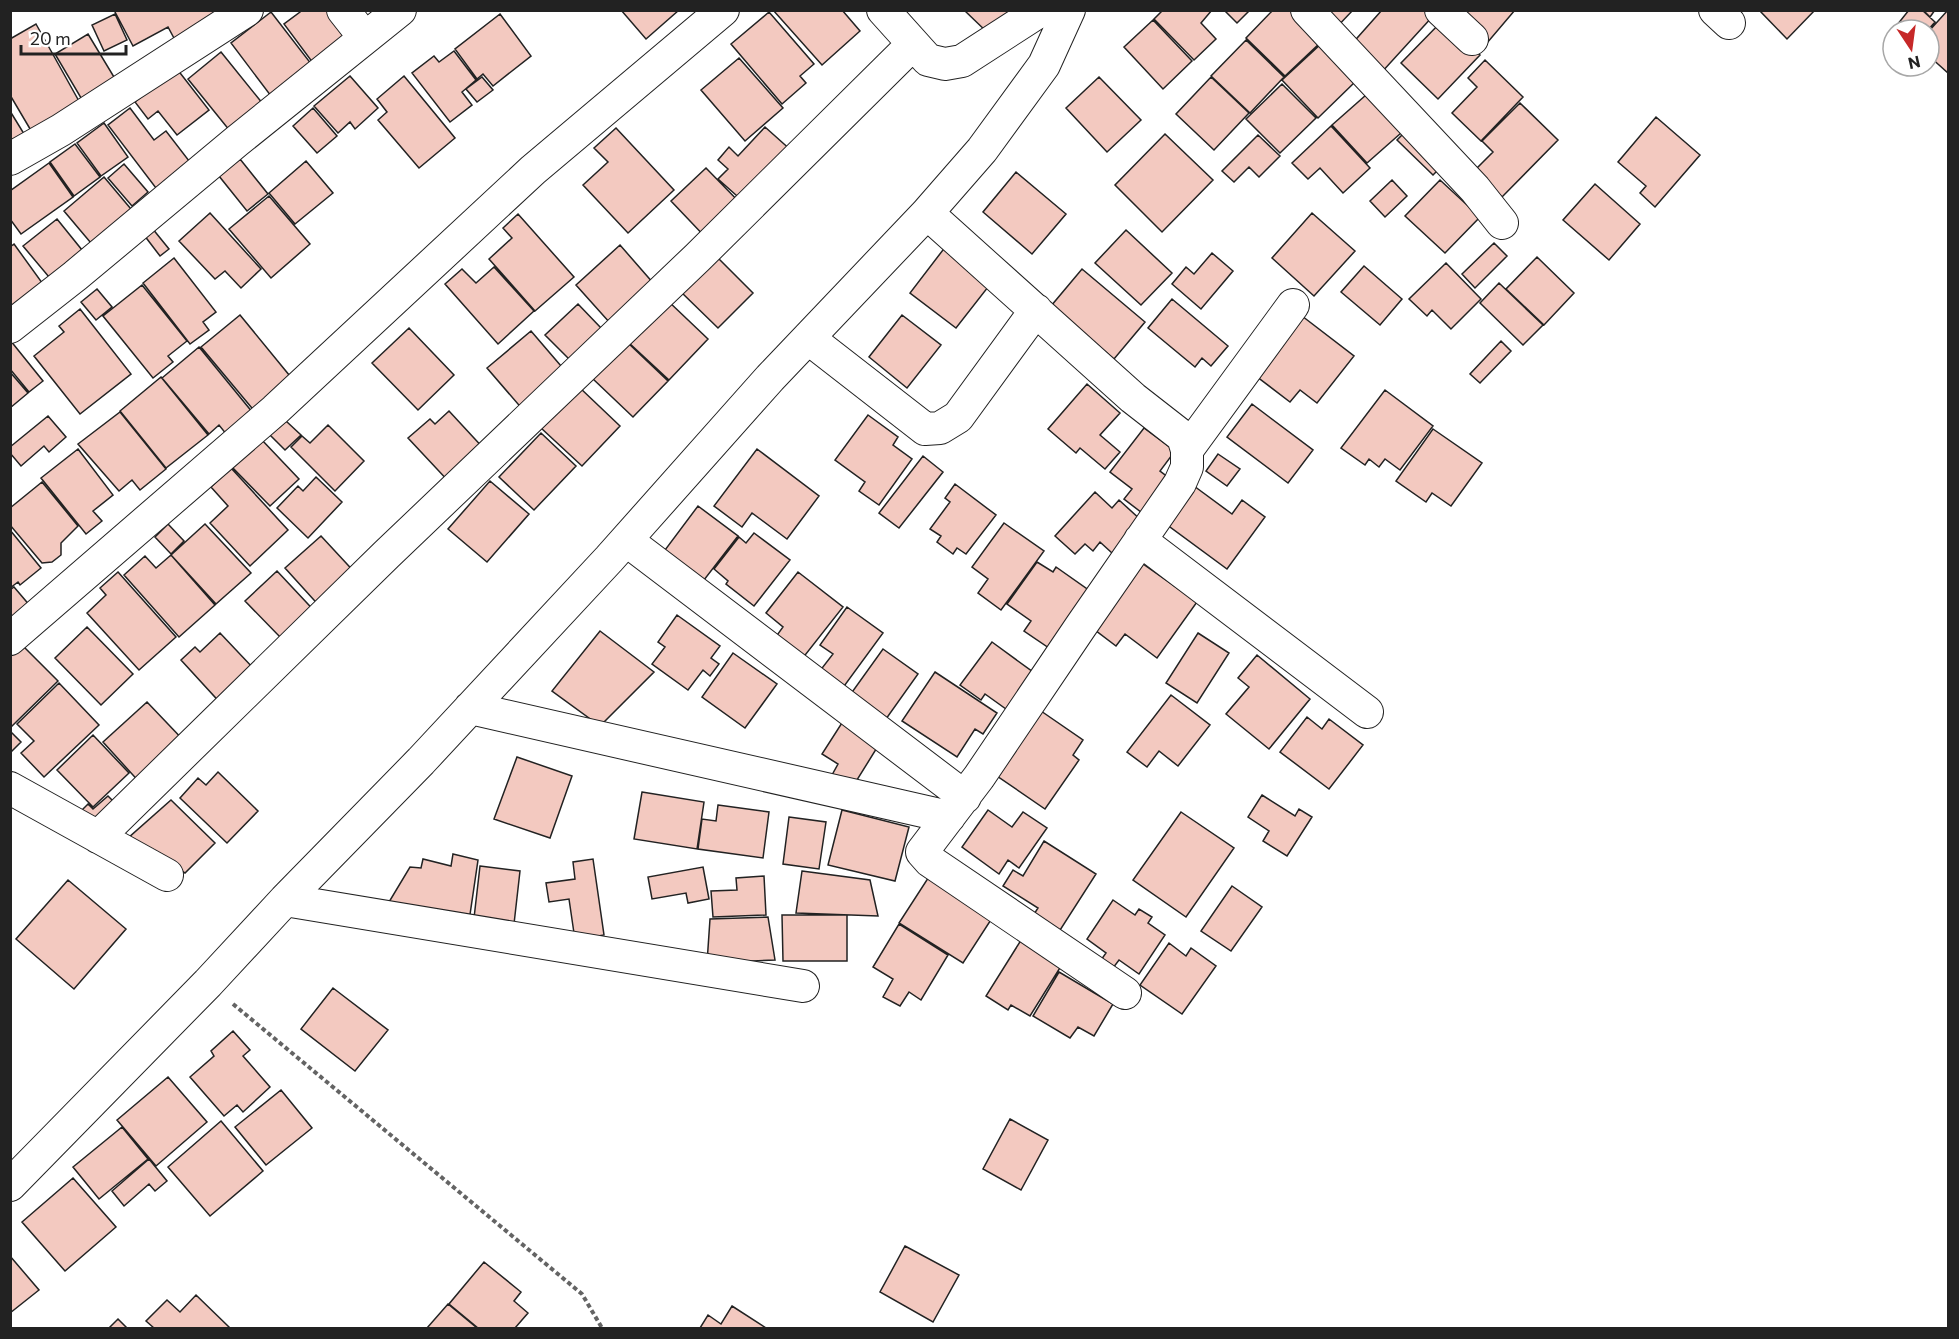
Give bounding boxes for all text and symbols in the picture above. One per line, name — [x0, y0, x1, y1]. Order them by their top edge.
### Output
scale bar — [21, 18, 126, 56]
north arrow — [1881, 18, 1941, 78]
text: 20 m — [30, 27, 71, 49]
text: N — [1907, 52, 1922, 74]

